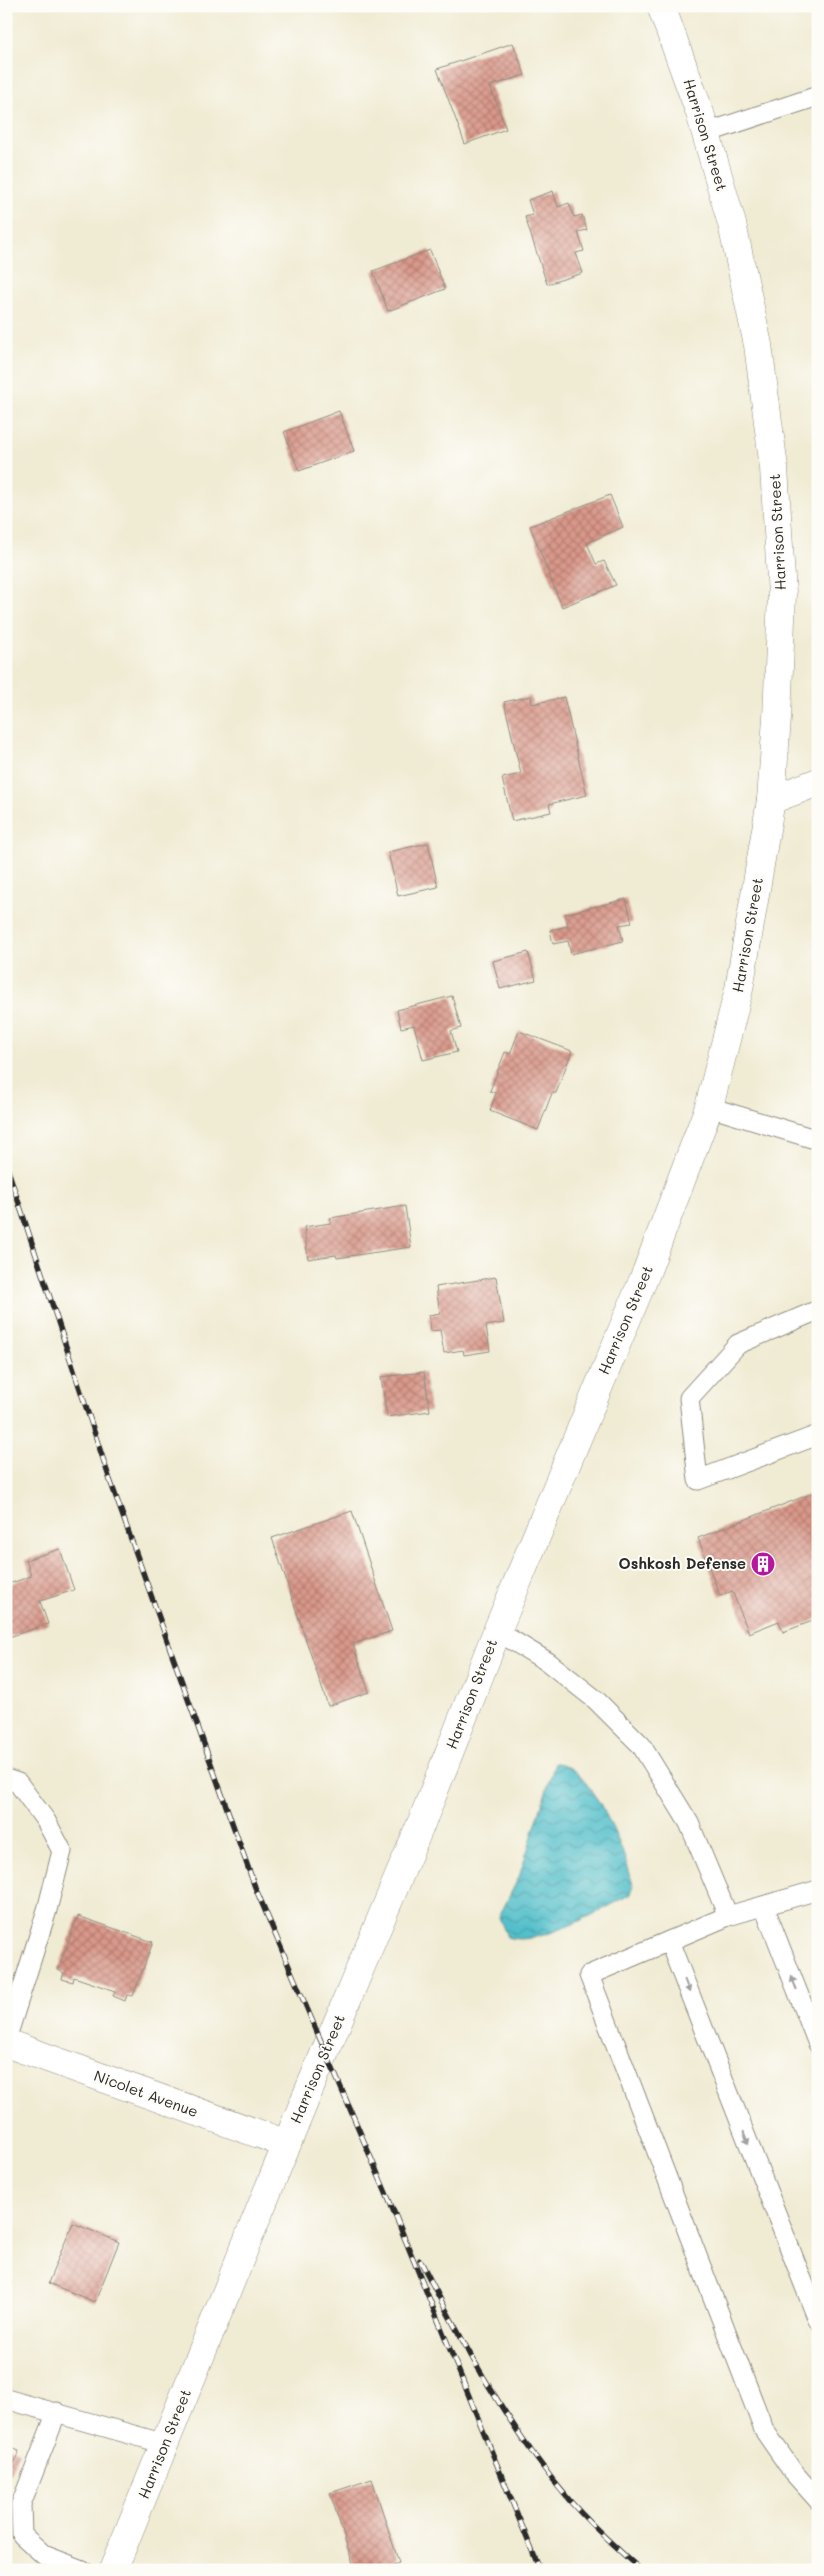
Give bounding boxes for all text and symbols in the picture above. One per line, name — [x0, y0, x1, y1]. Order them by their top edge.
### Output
street label: Harrison Street — [679, 76, 733, 193]
street label: Harrison Street — [764, 473, 790, 591]
street label: Harrison Street — [727, 876, 767, 994]
street label: Harrison Street — [593, 1262, 657, 1377]
building icon: Oshkosh Defense — [750, 1551, 776, 1577]
place label: Oshkosh Defense — [619, 1553, 746, 1573]
street label: Harrison Street — [441, 1636, 501, 1752]
one-way arrow — [790, 1975, 797, 1990]
one-way arrow — [683, 1979, 691, 1994]
street label: Harrison Street — [285, 2011, 349, 2126]
street label: Nicolet Avenue — [91, 2065, 201, 2121]
one-way arrow — [743, 2130, 750, 2145]
street label: Harrison Street — [133, 2386, 195, 2501]

